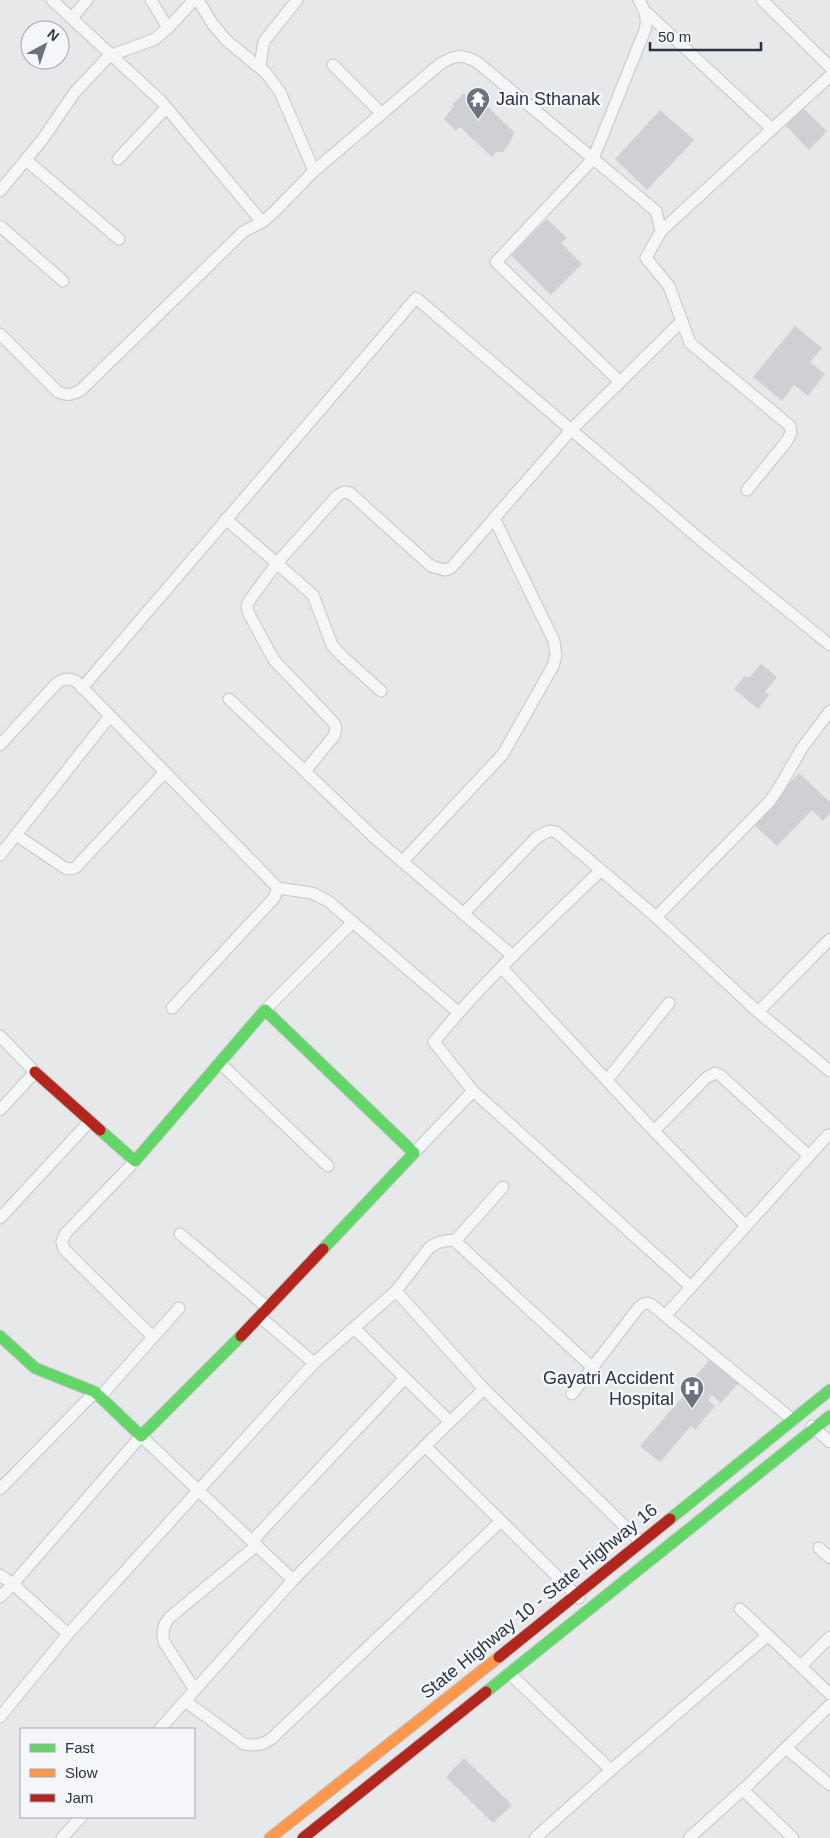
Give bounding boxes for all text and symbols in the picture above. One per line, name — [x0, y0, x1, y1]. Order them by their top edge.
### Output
north arrow — [20, 20, 70, 70]
scale bar — [650, 20, 761, 52]
text: N — [44, 26, 62, 44]
text: 50 m — [658, 28, 691, 45]
temple icon: Jain Sthanak — [465, 86, 491, 120]
place label: Jain Sthanak — [496, 89, 601, 109]
place label: Gayatri Accident Hospital — [543, 1368, 674, 1409]
hospital icon: Gayatri Accident Hospital — [679, 1375, 705, 1409]
street label: State Highway 10 - State Highway 16 — [417, 1499, 661, 1703]
legend — [20, 1728, 195, 1818]
text: Fast — [65, 1739, 95, 1756]
text: Slow — [65, 1764, 98, 1781]
text: Jam — [65, 1789, 93, 1806]

